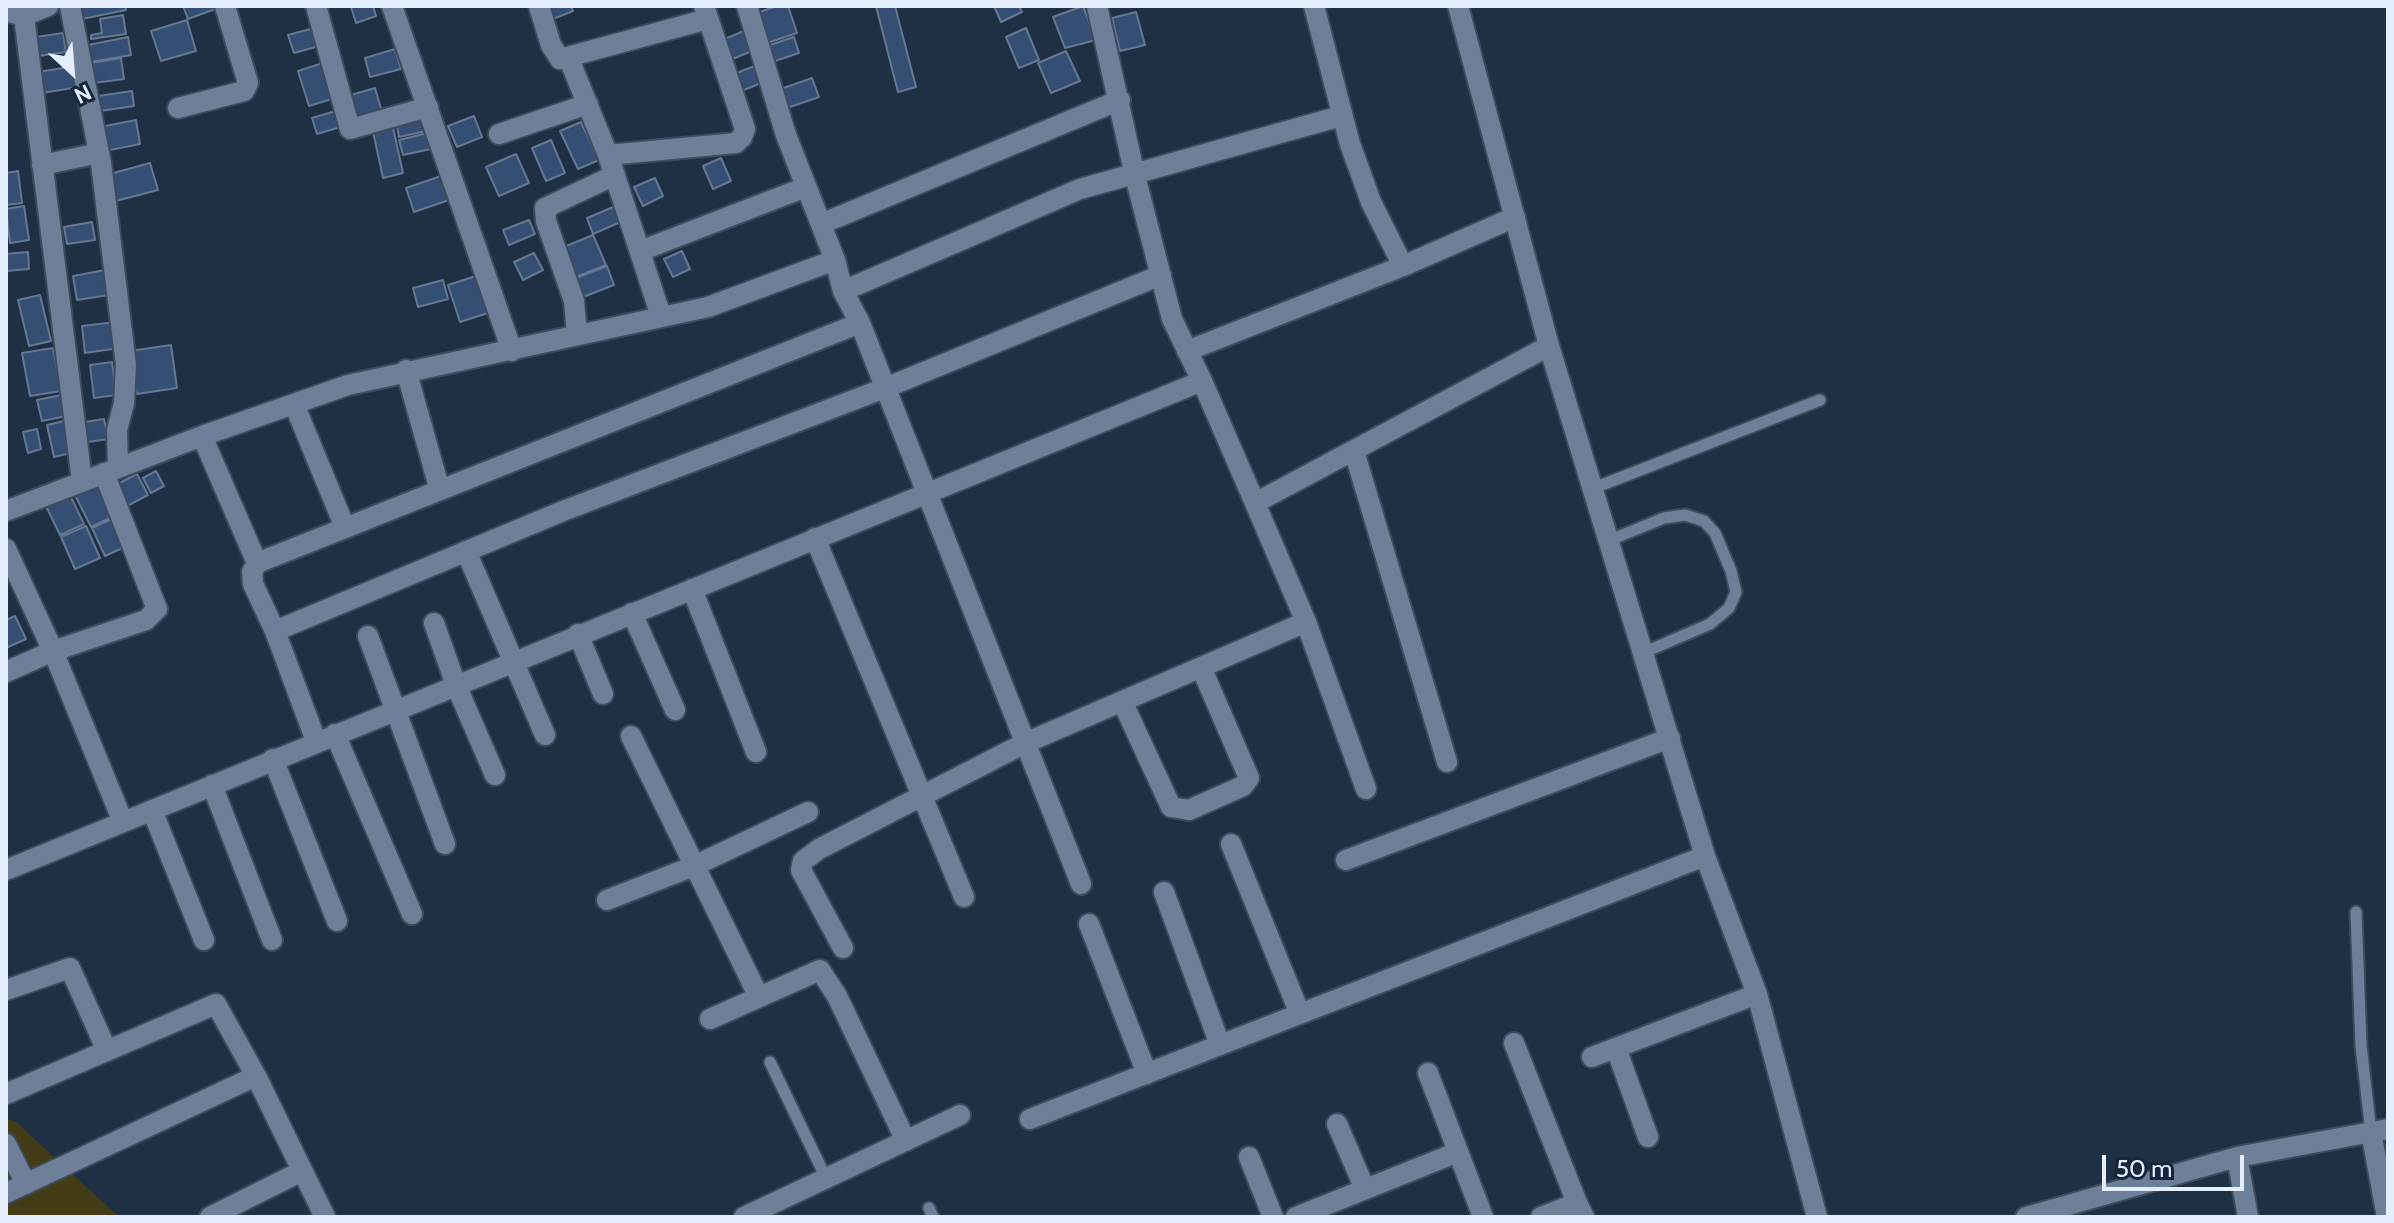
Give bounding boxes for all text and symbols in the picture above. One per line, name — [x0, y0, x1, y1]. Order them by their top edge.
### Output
north arrow — [32, 32, 112, 112]
text: N — [70, 78, 96, 110]
scale bar — [2106, 1139, 2248, 1189]
text: 50 m — [2116, 1154, 2172, 1183]

